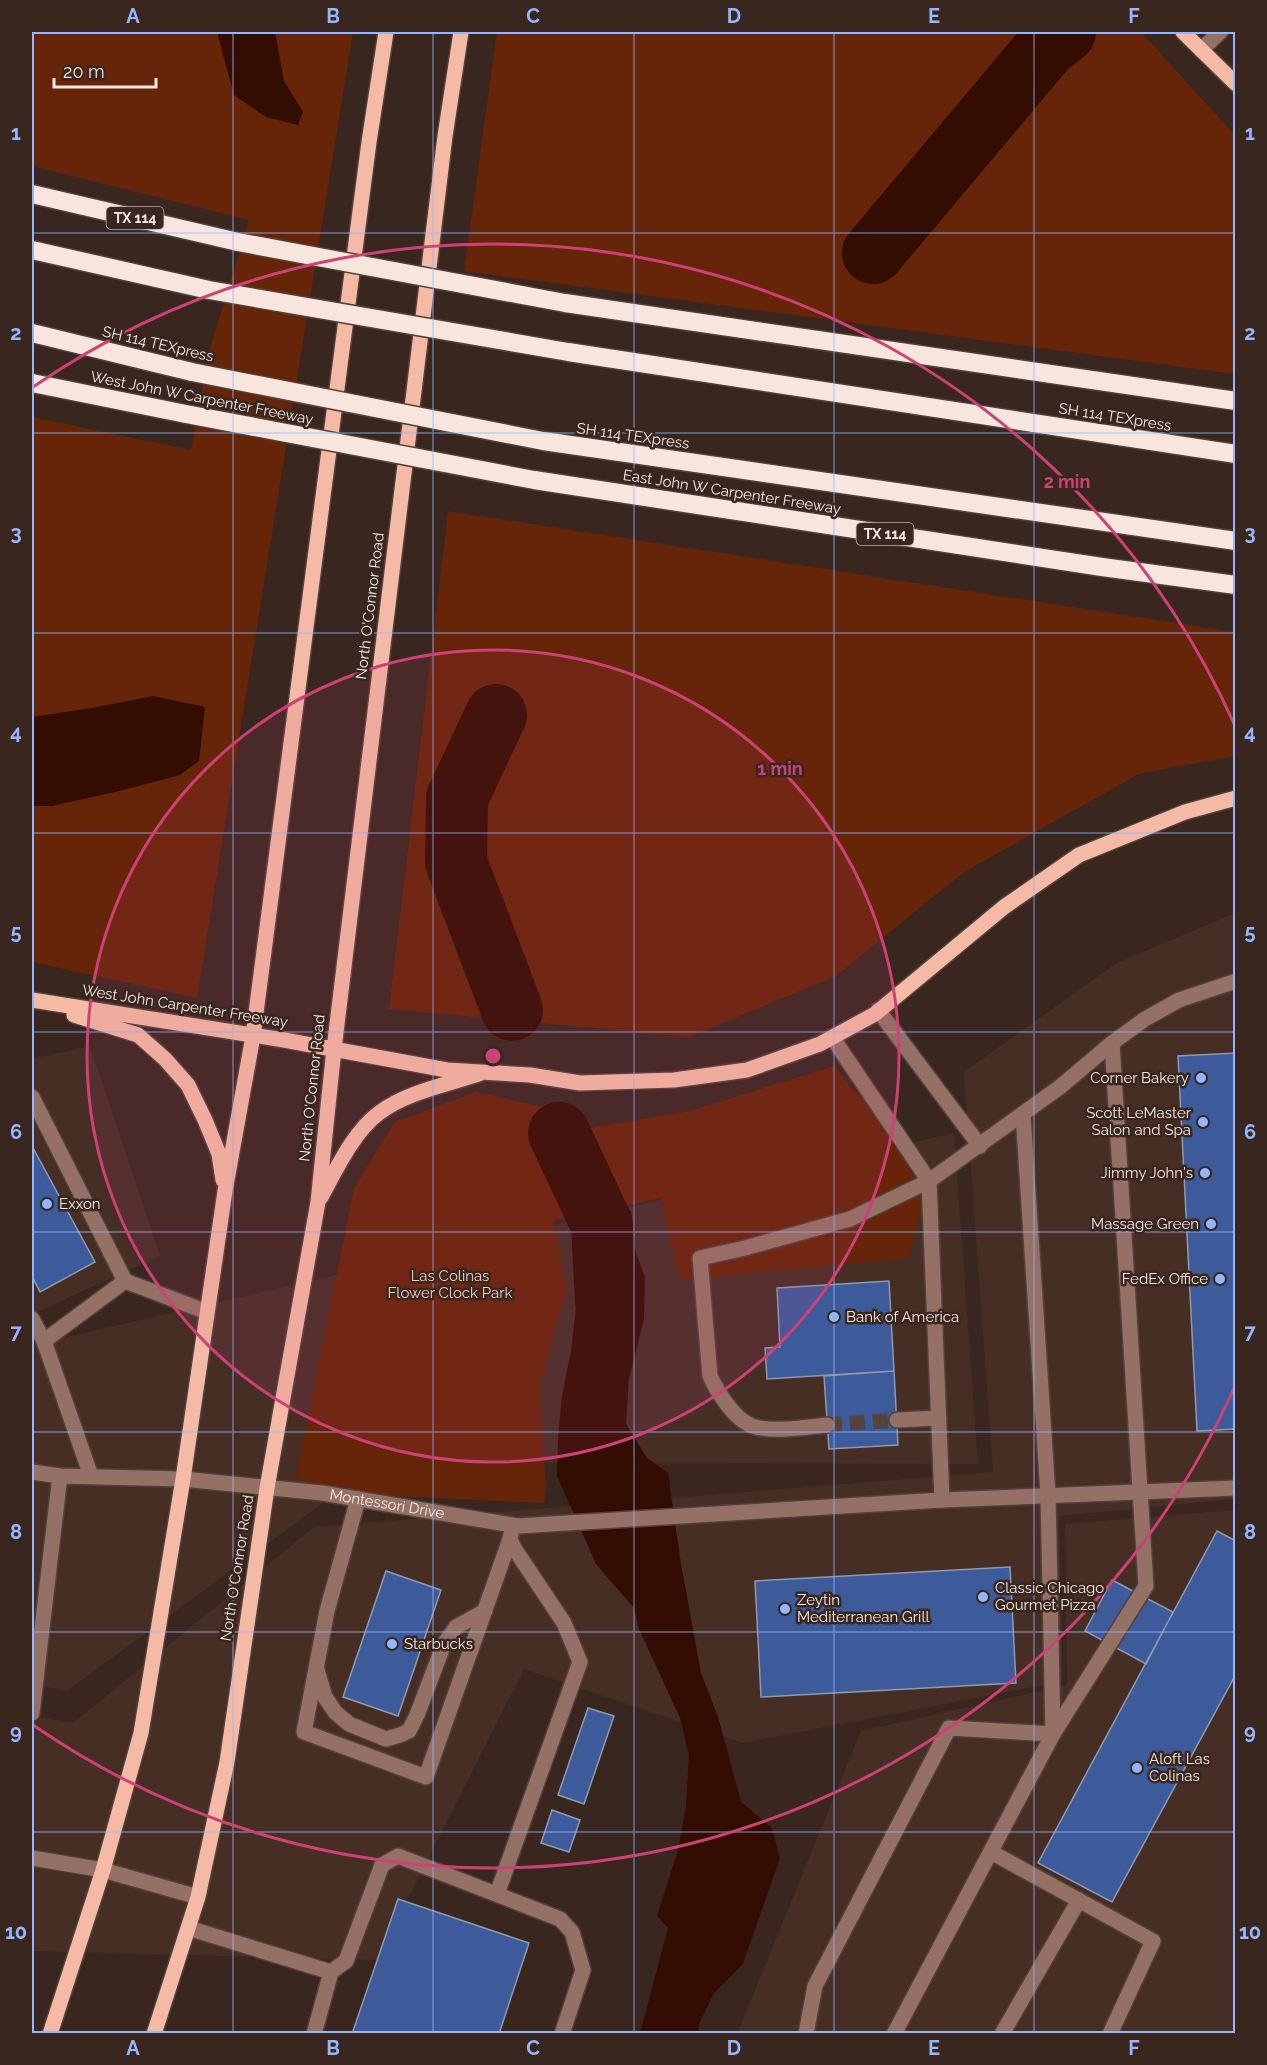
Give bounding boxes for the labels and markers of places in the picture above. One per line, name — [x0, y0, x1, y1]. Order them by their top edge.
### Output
centre of rings — [483, 1046, 503, 1066]
place label: Corner Bakery — [1090, 1069, 1189, 1087]
marker: Corner Bakery — [1194, 1071, 1208, 1085]
place label: Scott LeMaster Salon and Spa — [1086, 1104, 1192, 1139]
marker: Scott LeMaster Salon and Spa — [1196, 1115, 1210, 1129]
place label: Jimmy John's — [1101, 1164, 1193, 1182]
marker: Jimmy John's — [1198, 1166, 1212, 1180]
place label: Exxon — [59, 1195, 101, 1213]
marker: Exxon — [40, 1197, 54, 1211]
place label: Massage Green — [1091, 1215, 1199, 1233]
marker: Massage Green — [1204, 1217, 1218, 1231]
place label: FedEx Office — [1122, 1270, 1208, 1288]
marker: FedEx Office — [1213, 1272, 1227, 1286]
place label: Bank of America — [846, 1308, 959, 1326]
marker: Bank of America — [827, 1310, 841, 1324]
place label: Classic Chicago Gourmet Pizza — [995, 1579, 1104, 1614]
marker: Classic Chicago Gourmet Pizza — [976, 1590, 990, 1604]
place label: Zeytin Mediterranean Grill — [797, 1591, 930, 1626]
marker: Zeytin Mediterranean Grill — [778, 1602, 792, 1616]
place label: Starbucks — [404, 1635, 473, 1653]
marker: Starbucks — [385, 1637, 399, 1651]
place label: Aloft Las Colinas — [1149, 1750, 1210, 1785]
marker: Aloft Las Colinas — [1130, 1761, 1144, 1775]

